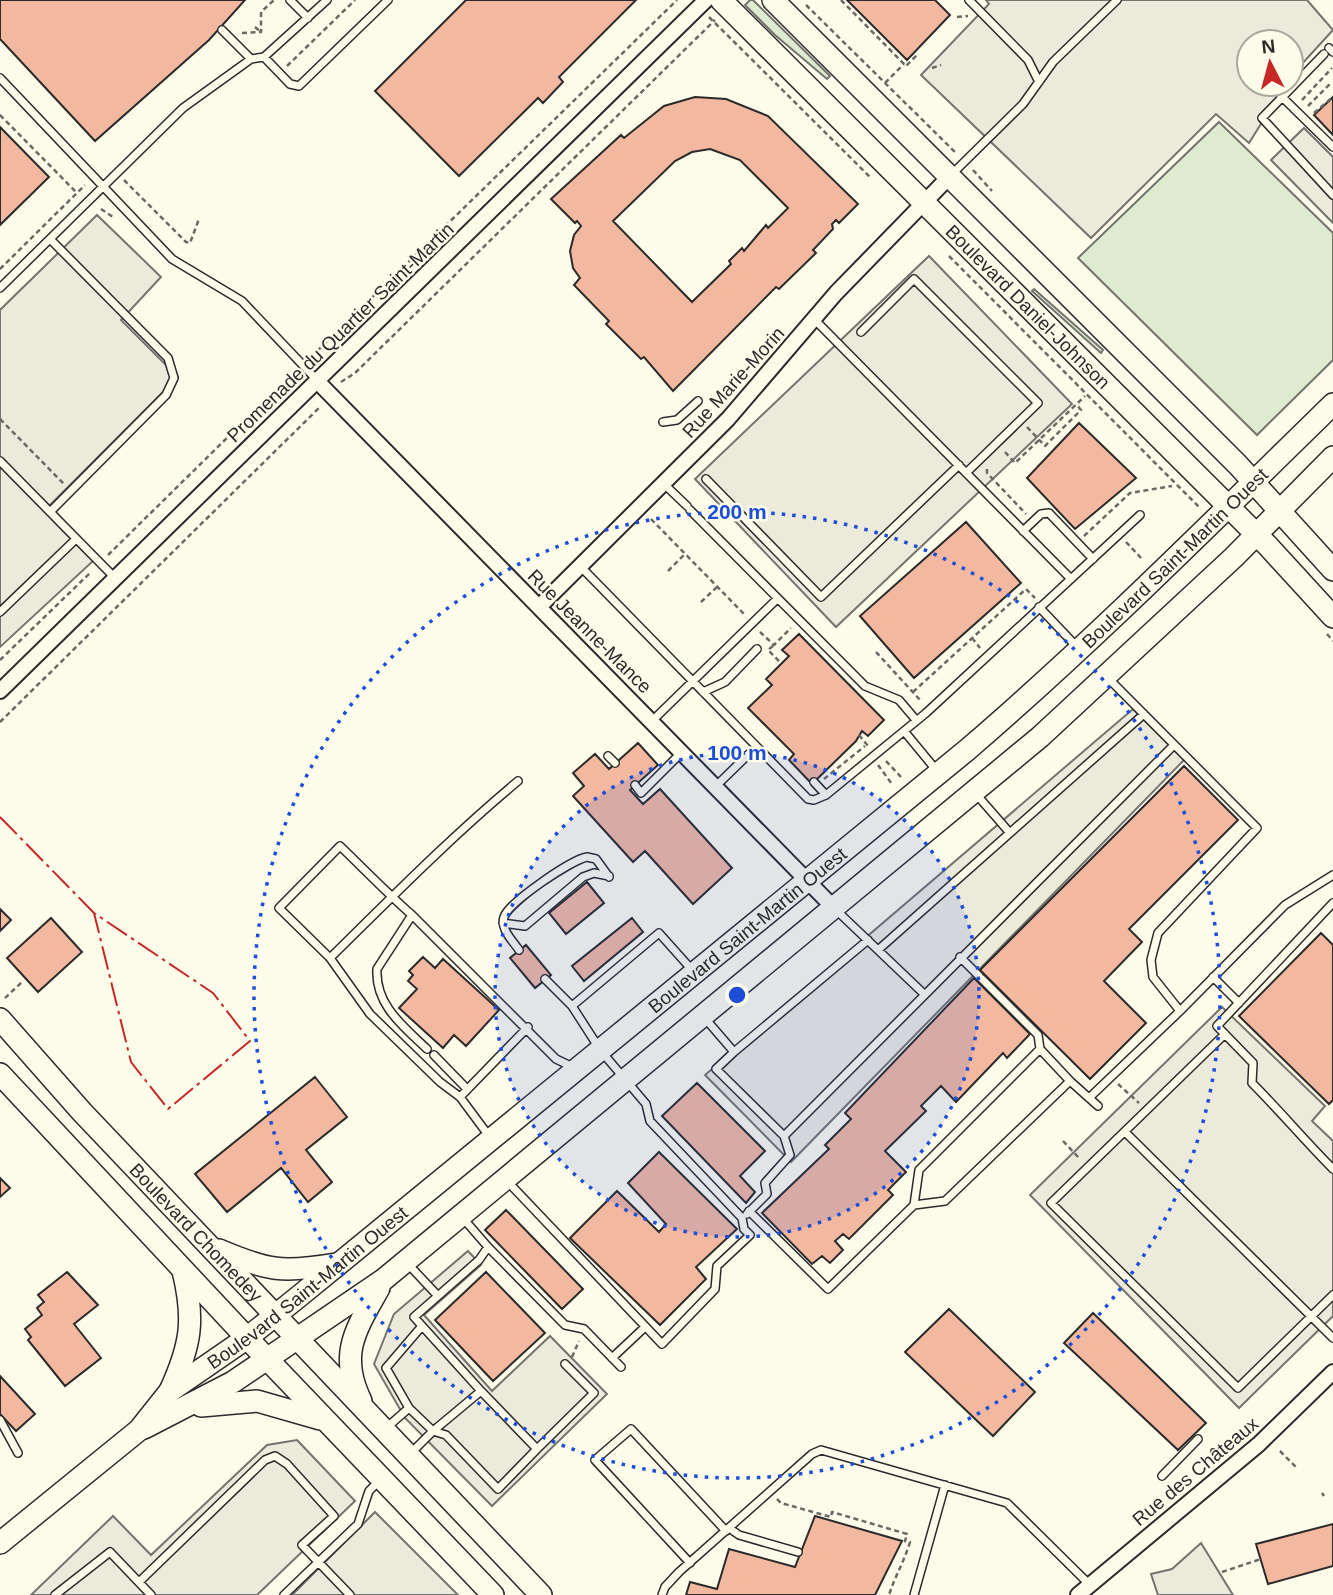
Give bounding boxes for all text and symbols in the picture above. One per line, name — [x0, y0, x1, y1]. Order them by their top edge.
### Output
north arrow — [1235, 28, 1305, 98]
text: N — [1260, 35, 1276, 58]
street label: Promenade du Quartier Saint-Martin — [223, 218, 458, 446]
street label: Boulevard Daniel-Johnson — [941, 221, 1114, 393]
street label: Rue Marie-Morin — [678, 323, 789, 442]
street label: Boulevard Saint-Martin Ouest — [1078, 464, 1273, 652]
text: 200 m — [707, 500, 767, 523]
street label: Rue Jeanne-Mance — [524, 565, 656, 697]
text: 100 m — [707, 741, 767, 764]
street label: Boulevard Saint-Martin Ouest — [644, 843, 851, 1017]
centre of rings — [725, 983, 749, 1007]
street label: Boulevard Chomedey — [125, 1159, 267, 1307]
street label: Boulevard Saint-Martin Ouest — [203, 1202, 412, 1373]
street label: Rue des Châteaux — [1128, 1412, 1263, 1530]

